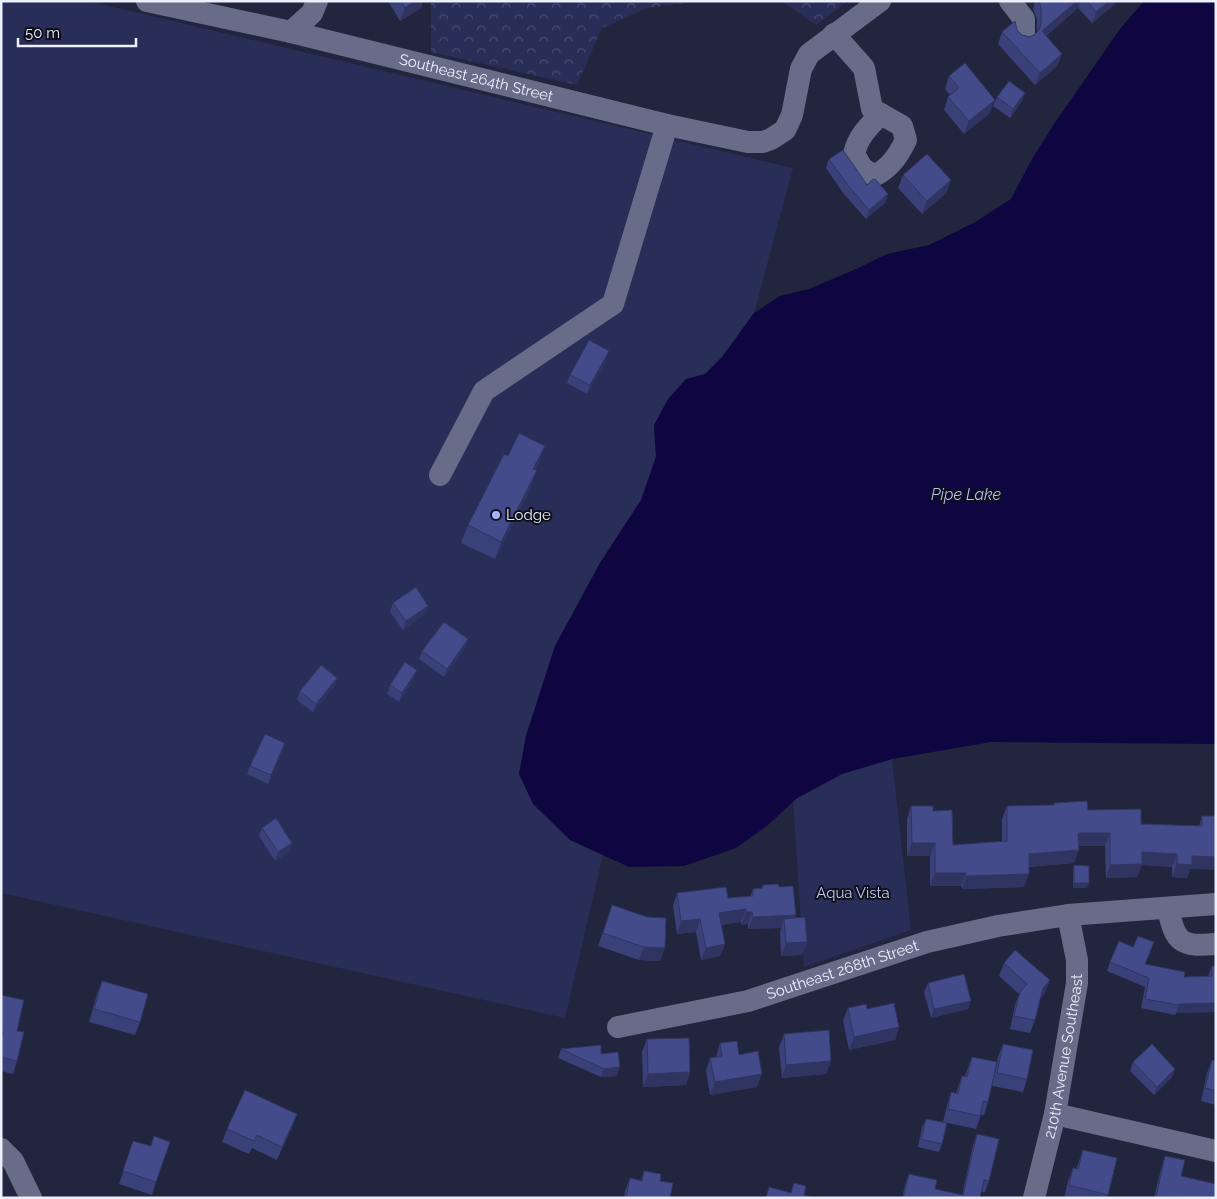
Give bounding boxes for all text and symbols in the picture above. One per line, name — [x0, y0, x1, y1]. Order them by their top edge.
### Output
scale bar — [18, 15, 135, 47]
text: 50 m — [25, 24, 60, 42]
street label: Southeast 264th Street — [397, 50, 555, 106]
water label: Pipe Lake — [931, 485, 1002, 504]
place label: Lodge — [506, 506, 551, 524]
marker: Lodge — [490, 509, 502, 521]
park label: Aqua Vista — [816, 884, 890, 902]
street label: Southeast 268th Street — [764, 936, 921, 1003]
street label: 210th Avenue Southeast — [1040, 974, 1086, 1141]

